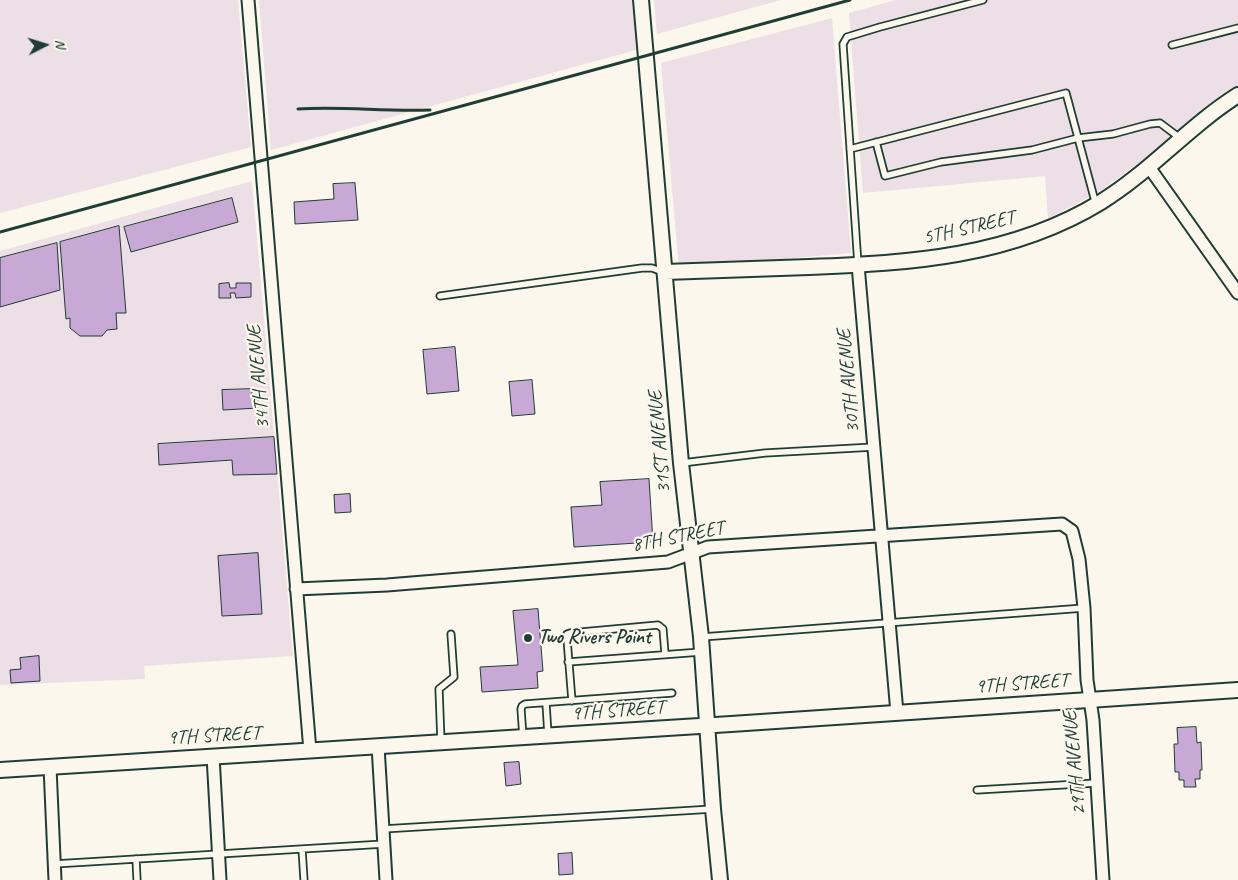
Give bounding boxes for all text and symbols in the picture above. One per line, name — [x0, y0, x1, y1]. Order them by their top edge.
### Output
north arrow — [20, 20, 70, 70]
text: N — [52, 39, 69, 49]
street label: 5TH STREET — [921, 206, 1017, 250]
street label: 34TH AVENUE — [243, 324, 275, 430]
street label: 30TH AVENUE — [833, 328, 865, 434]
street label: 31ST AVENUE — [644, 390, 676, 494]
street label: 8TH STREET — [630, 516, 726, 558]
place label: Two Rivers Point — [538, 626, 651, 650]
marker: Two Rivers Point — [522, 632, 534, 644]
street label: 9TH STREET — [975, 669, 1069, 699]
street label: 9TH STREET — [571, 696, 665, 726]
street label: 29TH AVENUE — [1059, 710, 1091, 816]
street label: 9TH STREET — [167, 722, 261, 750]

